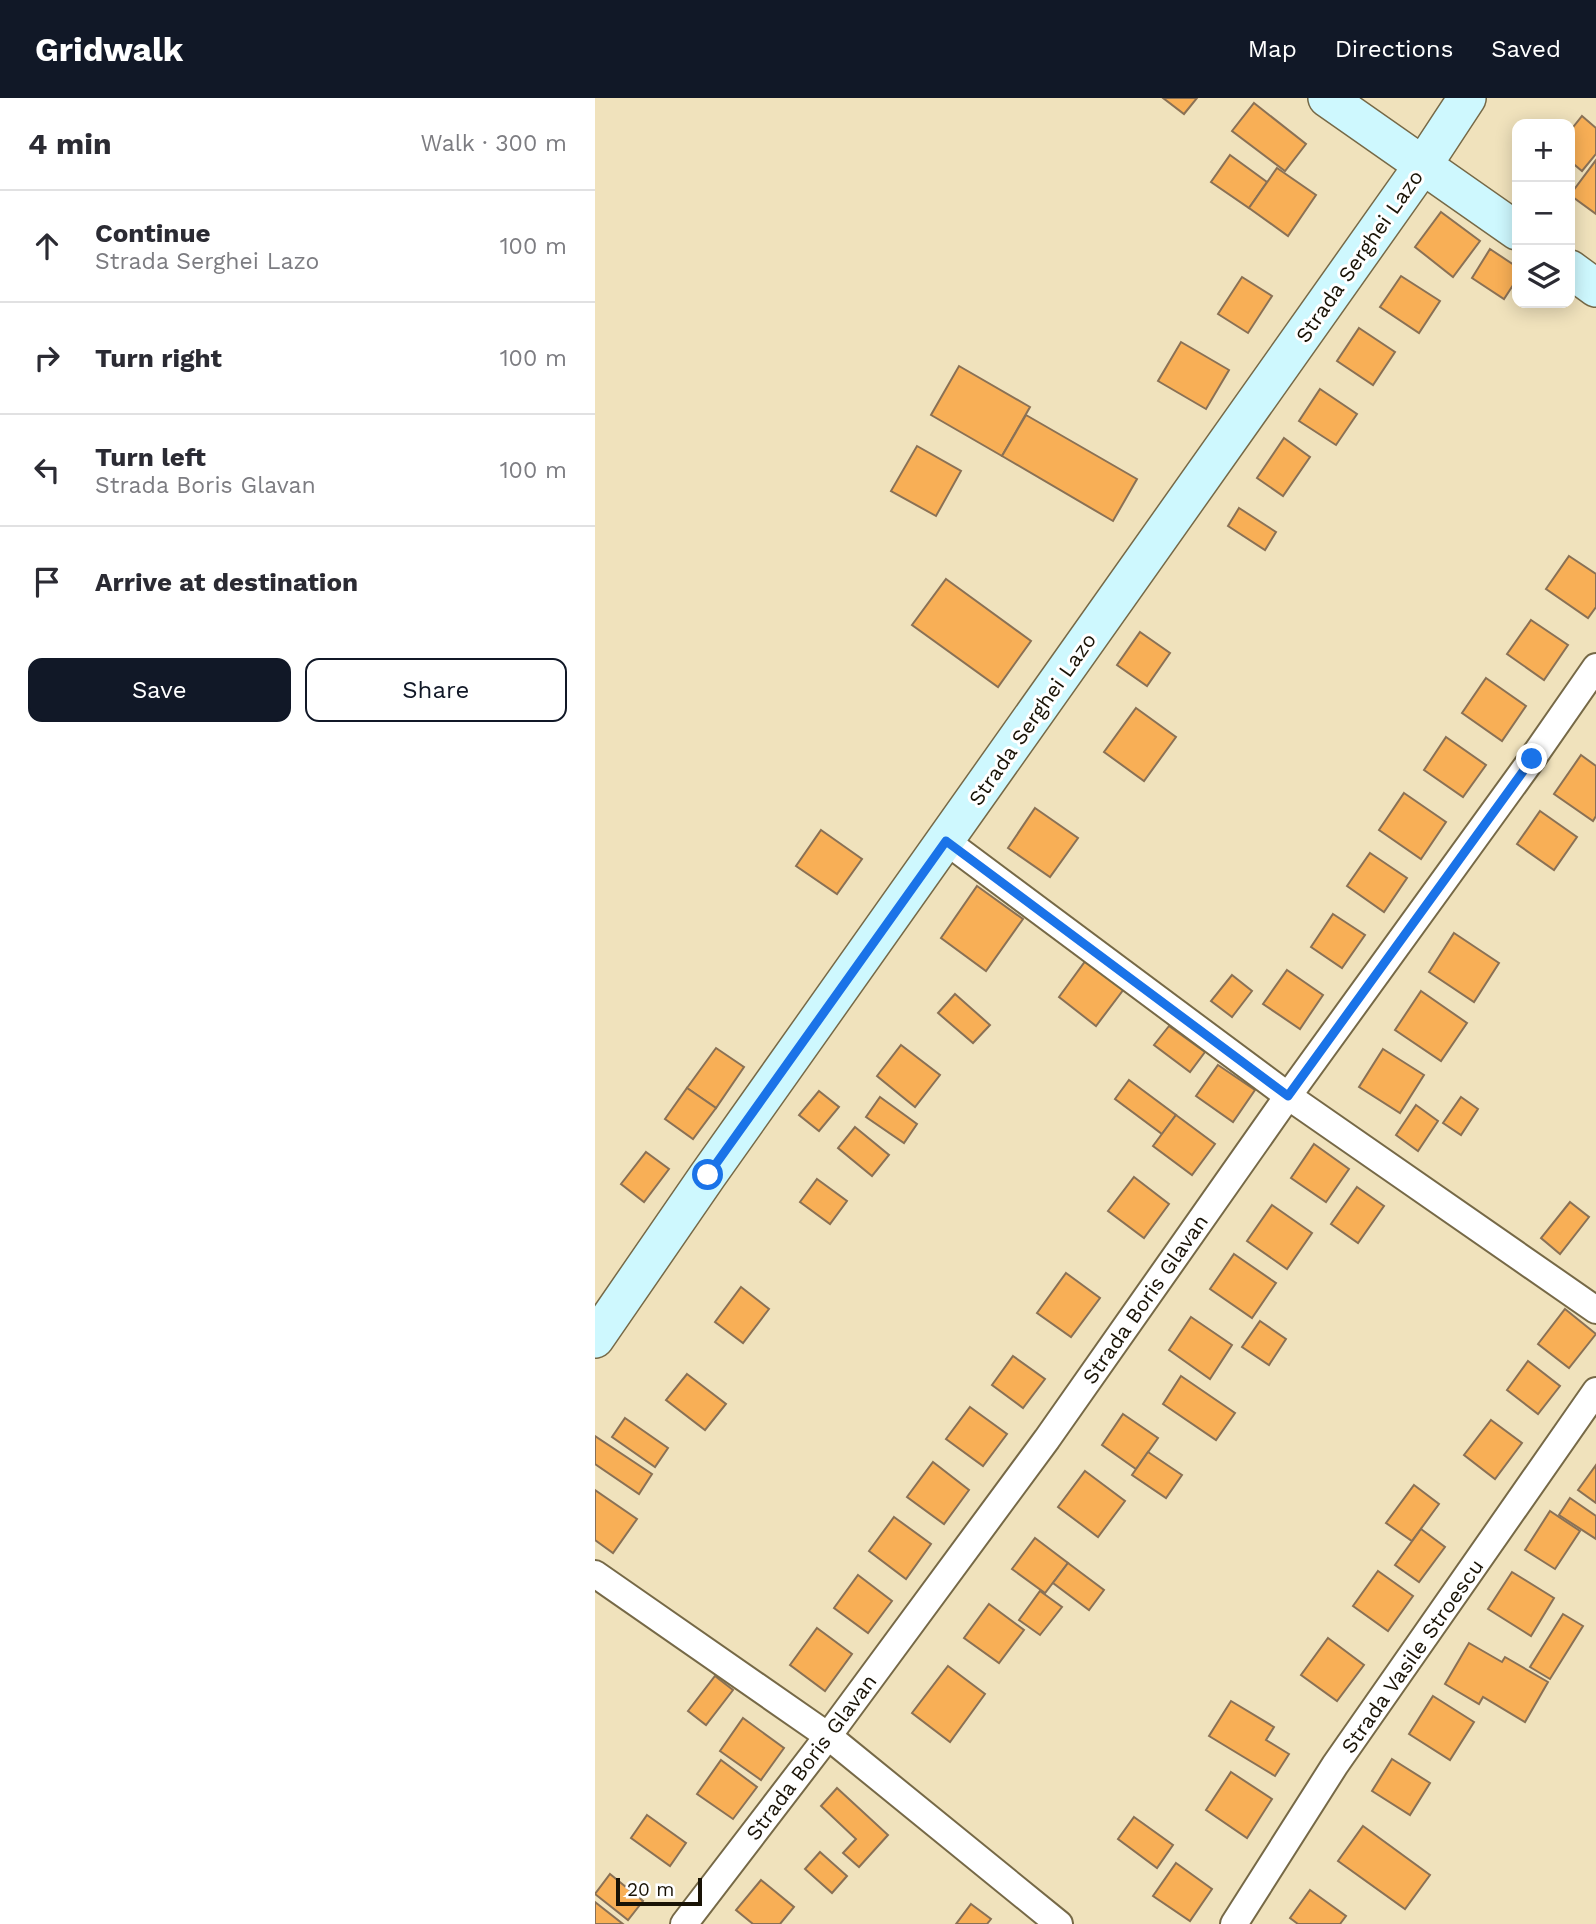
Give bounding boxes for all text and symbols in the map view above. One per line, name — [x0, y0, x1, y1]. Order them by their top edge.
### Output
text: Gridwalk — [35, 30, 183, 69]
text: Map — [1248, 35, 1297, 63]
text: Directions — [1335, 35, 1453, 63]
text: Saved — [1491, 35, 1561, 63]
map controls — [1512, 119, 1575, 308]
button: + — [1512, 119, 1575, 182]
text: 4 min — [28, 126, 112, 161]
text: Walk · 300 m — [421, 130, 567, 157]
street label: Strada Serghei Lazo — [1290, 165, 1428, 347]
button: − — [1512, 182, 1575, 245]
text: Continue — [95, 218, 211, 248]
icon: ahead — [28, 227, 66, 265]
text: 100 m — [500, 233, 567, 260]
button: layers — [1512, 245, 1575, 308]
text: Strada Serghei Lazo — [95, 248, 319, 275]
icon: right — [28, 339, 66, 377]
text: Turn right — [95, 343, 222, 373]
text: 100 m — [500, 345, 567, 372]
text: Turn left — [95, 442, 206, 472]
icon: left — [28, 451, 66, 489]
text: 100 m — [500, 457, 567, 484]
text: Strada Boris Glavan — [95, 472, 316, 499]
icon: arrive — [28, 563, 66, 601]
text: Arrive at destination — [95, 567, 358, 597]
street label: Strada Serghei Lazo — [963, 628, 1101, 810]
button: Save — [28, 658, 291, 722]
button: Share — [305, 658, 567, 722]
route end — [1516, 743, 1547, 774]
route start — [692, 1159, 723, 1190]
street label: Strada Boris Glavan — [1077, 1209, 1213, 1389]
street label: Strada Vasile Stroescu — [1336, 1554, 1488, 1758]
street label: Strada Boris Glavan — [740, 1669, 882, 1845]
scale bar — [616, 1875, 702, 1907]
text: 20 m — [627, 1878, 674, 1901]

